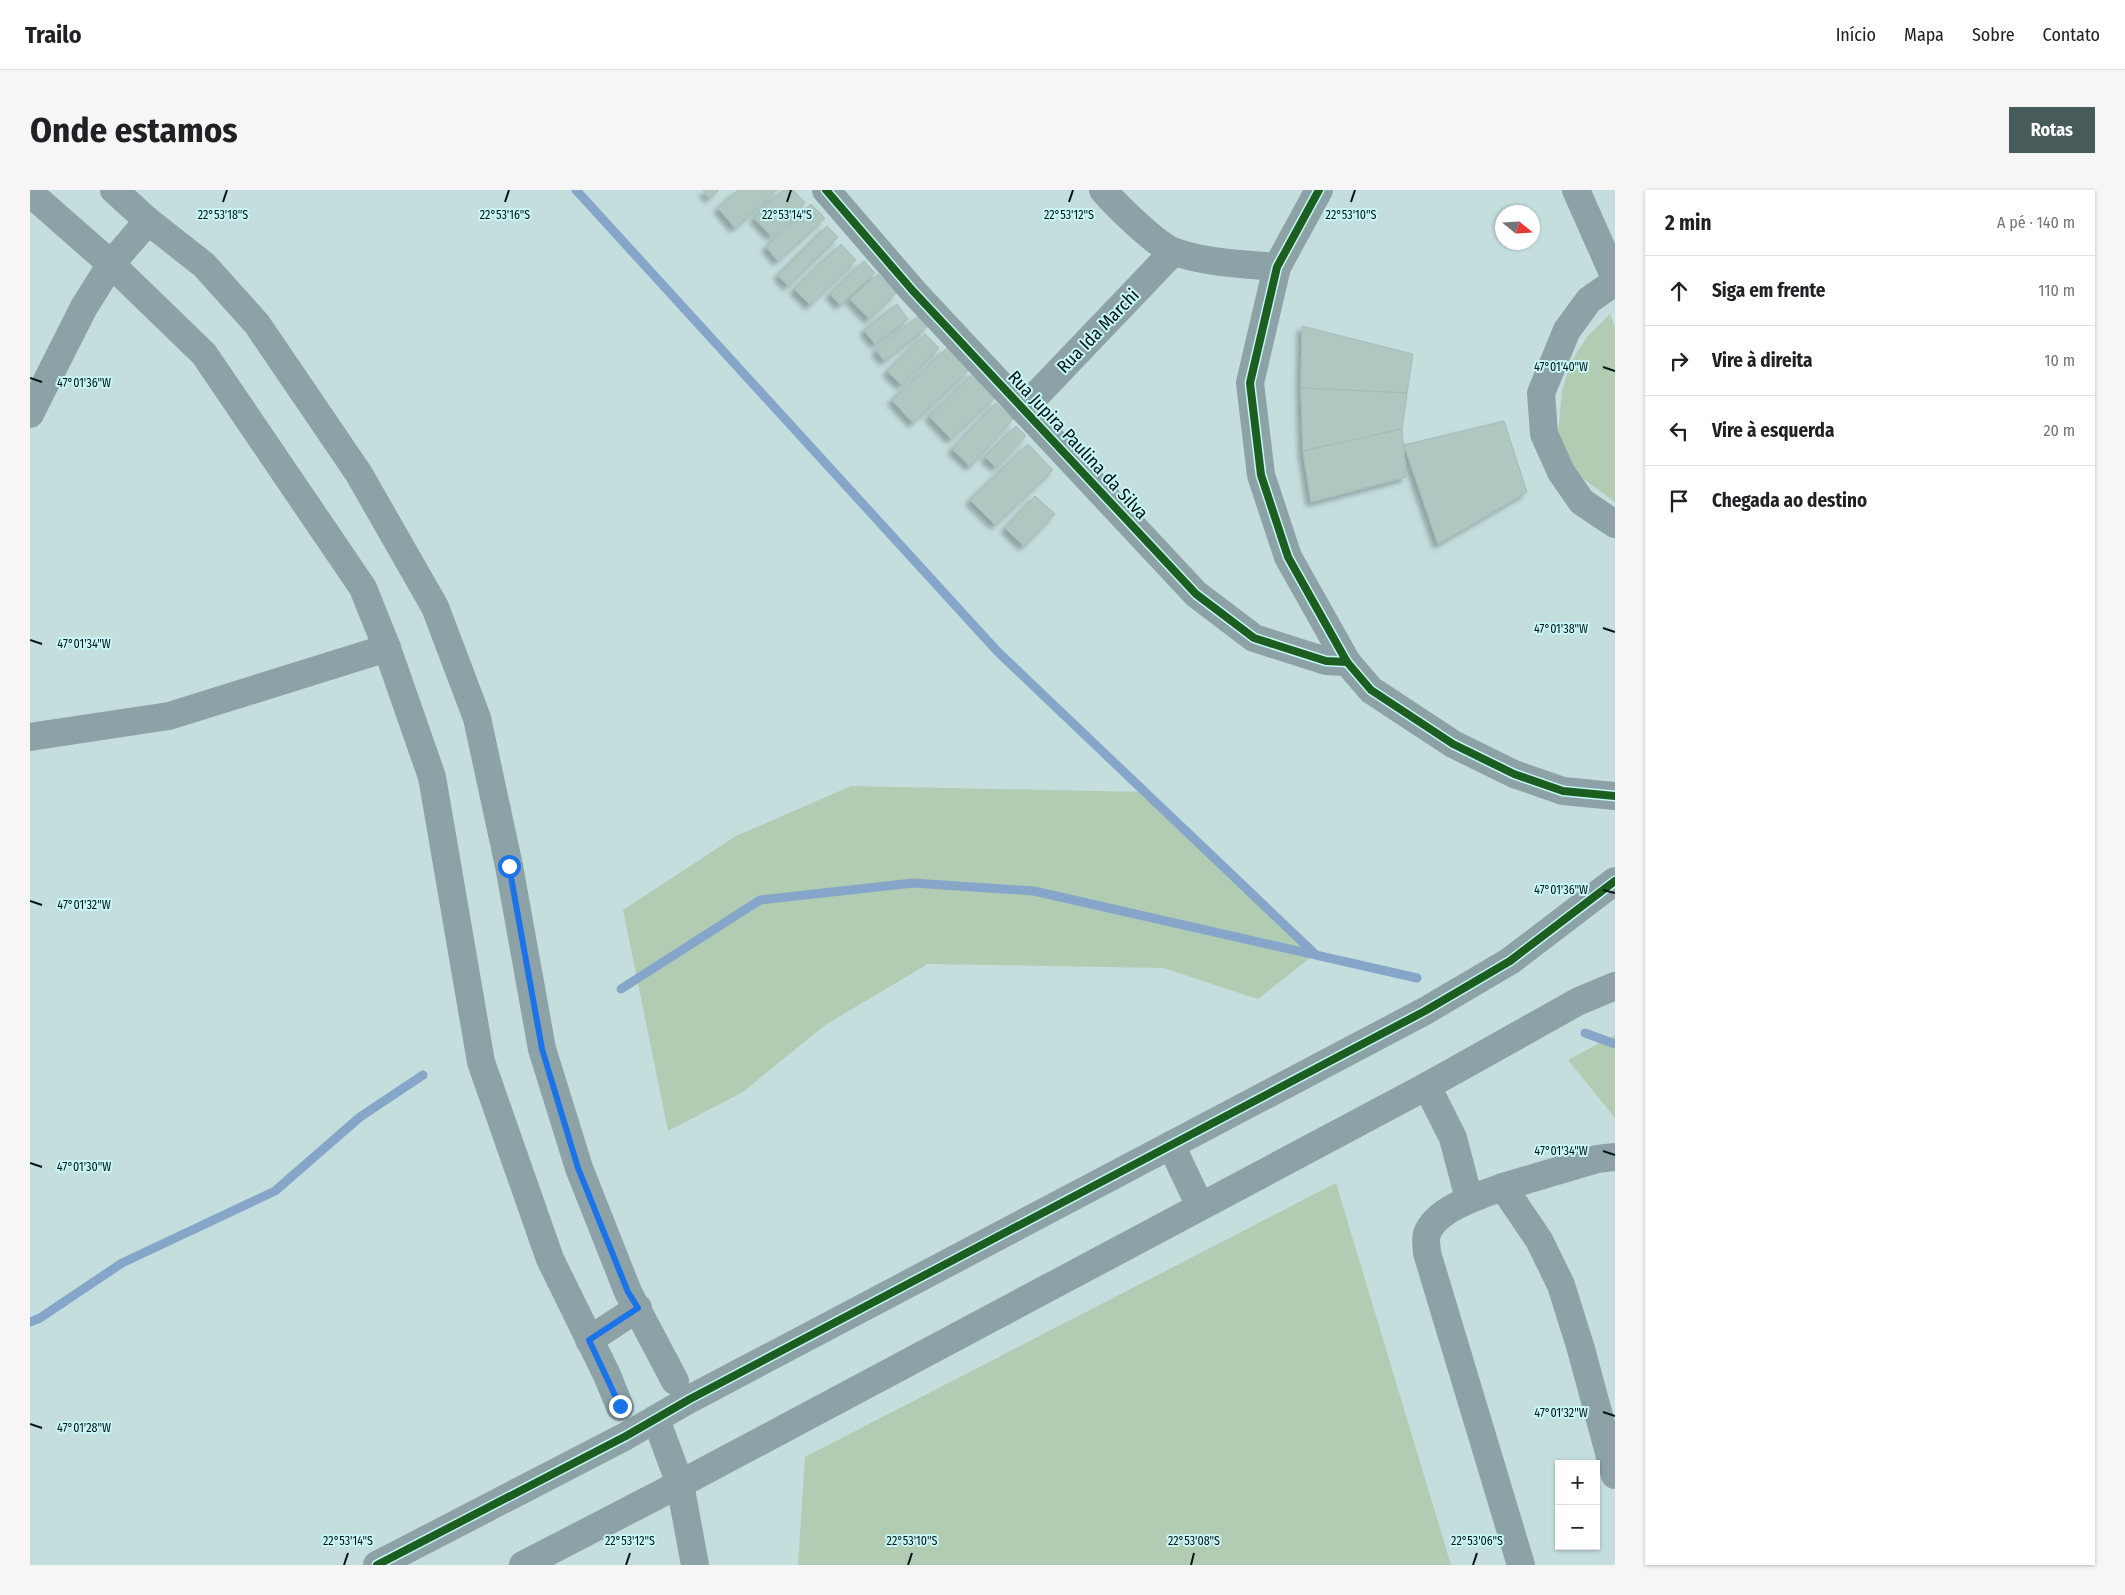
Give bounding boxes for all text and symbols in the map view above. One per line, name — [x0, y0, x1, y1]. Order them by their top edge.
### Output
text: Trailo — [25, 21, 82, 49]
text: Início — [1836, 24, 1876, 46]
text: Mapa — [1904, 24, 1944, 46]
text: Sobre — [1972, 24, 2015, 46]
text: Contato — [2043, 24, 2100, 46]
button: Rotas — [2009, 107, 2095, 153]
text: Onde estamos — [30, 109, 238, 151]
north arrow — [1495, 205, 1540, 250]
text: 22°53'18"S — [198, 208, 248, 222]
text: 22°53'16"S — [480, 208, 530, 222]
text: 22°53'14"S — [762, 208, 812, 222]
text: 22°53'12"S — [1044, 208, 1094, 222]
text: 22°53'10"S — [1326, 208, 1376, 222]
text: 2 min — [1665, 210, 1712, 236]
text: A pé · 140 m — [1997, 213, 2075, 232]
icon: ahead — [1665, 277, 1693, 305]
text: Siga em frente — [1712, 279, 1826, 302]
text: 110 m — [2038, 281, 2075, 300]
street label: Rua Ida Marchi — [1052, 284, 1144, 378]
icon: right — [1665, 347, 1693, 375]
text: Vire à direita — [1712, 349, 1813, 372]
text: 10 m — [2044, 351, 2075, 370]
text: 47°01'40"W — [1534, 360, 1588, 374]
street label: Rua Jupira Paulina da Silva — [1003, 366, 1153, 524]
text: 47°01'36"W — [57, 376, 111, 390]
icon: left — [1665, 417, 1693, 445]
text: Vire à esquerda — [1712, 419, 1834, 442]
text: 20 m — [2044, 421, 2075, 440]
icon: arrive — [1665, 487, 1693, 515]
text: Chegada ao destino — [1712, 489, 1867, 512]
text: 47°01'38"W — [1534, 622, 1588, 636]
text: 47°01'34"W — [57, 637, 111, 651]
route start — [498, 855, 521, 878]
text: 47°01'36"W — [1534, 883, 1588, 897]
text: 47°01'32"W — [57, 898, 111, 912]
text: 47°01'34"W — [1534, 1144, 1588, 1158]
text: 47°01'30"W — [57, 1160, 111, 1174]
route end — [609, 1395, 632, 1418]
text: 47°01'32"W — [1534, 1406, 1588, 1420]
text: 47°01'28"W — [57, 1421, 111, 1435]
map controls — [1555, 1460, 1600, 1550]
button: + — [1555, 1460, 1600, 1505]
button: − — [1555, 1505, 1600, 1550]
text: 22°53'14"S — [323, 1534, 373, 1548]
text: 22°53'12"S — [605, 1534, 655, 1548]
text: 22°53'10"S — [887, 1534, 937, 1548]
text: 22°53'08"S — [1168, 1534, 1220, 1548]
text: 22°53'06"S — [1451, 1534, 1503, 1548]

